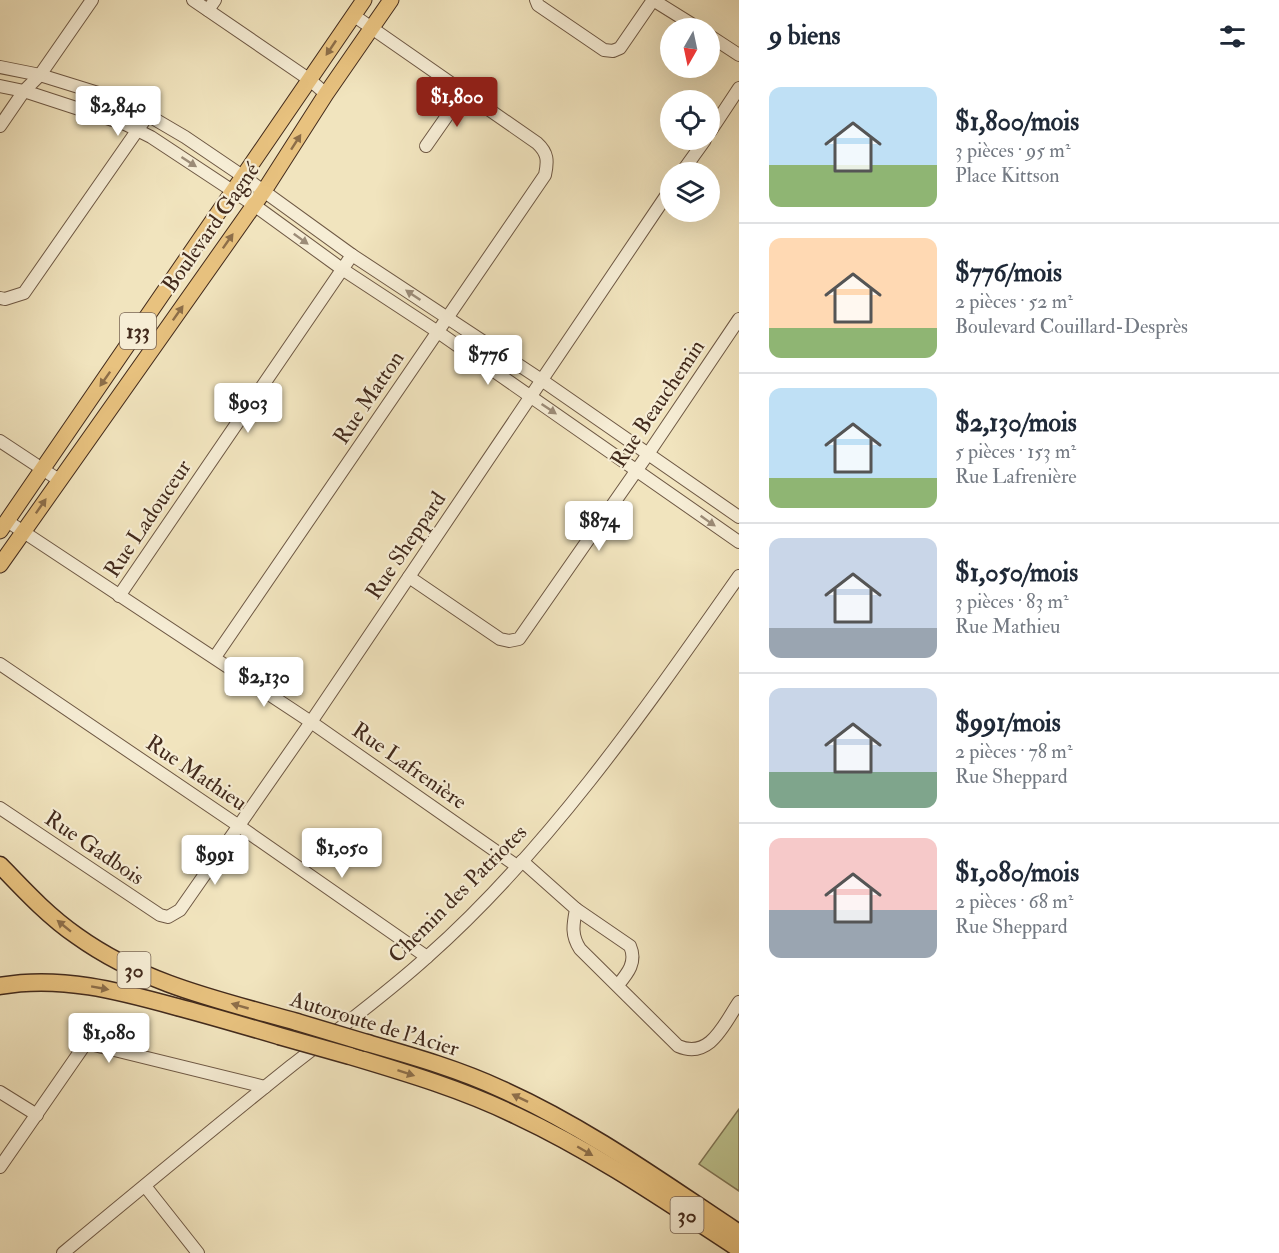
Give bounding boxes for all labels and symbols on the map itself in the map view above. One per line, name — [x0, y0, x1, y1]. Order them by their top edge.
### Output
north arrow — [660, 18, 720, 78]
one-way arrow — [325, 40, 337, 56]
pin: $1,800 — [408, 77, 506, 128]
pin: $2,840 — [69, 86, 167, 137]
one-way arrow — [290, 134, 301, 150]
street label: Boulevard Gagné — [156, 157, 266, 298]
one-way arrow — [181, 157, 197, 168]
one-way arrow — [294, 233, 309, 245]
one-way arrow — [222, 234, 234, 250]
one-way arrow — [405, 289, 421, 301]
one-way arrow — [172, 305, 184, 321]
road number: 133 — [120, 313, 156, 349]
street label: Rue Beauchemin — [605, 334, 711, 473]
pin: $776 — [452, 335, 524, 386]
street label: Rue Matton — [327, 345, 410, 450]
one-way arrow — [99, 370, 111, 386]
pin: $903 — [212, 383, 284, 434]
one-way arrow — [540, 403, 556, 415]
street label: Rue Ladouceur — [98, 454, 198, 583]
street label: Rue Sheppard — [360, 486, 453, 605]
one-way arrow — [35, 498, 47, 514]
pin: $874 — [563, 501, 635, 552]
one-way arrow — [700, 515, 716, 527]
pin: $2,130 — [215, 657, 313, 708]
street label: Rue Lafrenière — [347, 716, 472, 816]
street label: Rue Mathieu — [141, 729, 252, 817]
street label: Rue Gadbois — [39, 804, 149, 891]
street label: Chemin des Patriotes — [382, 818, 533, 969]
pin: $1,050 — [293, 828, 391, 879]
pin: $991 — [179, 835, 251, 886]
one-way arrow — [56, 920, 72, 933]
road number: 30 — [118, 952, 150, 988]
one-way arrow — [90, 984, 109, 993]
street label: Autoroute de l'Acier — [286, 985, 463, 1063]
one-way arrow — [231, 1001, 249, 1010]
pin: $1,080 — [60, 1013, 158, 1064]
one-way arrow — [397, 1069, 415, 1078]
one-way arrow — [512, 1093, 529, 1102]
one-way arrow — [577, 1145, 593, 1156]
road number: 30 — [670, 1197, 704, 1233]

